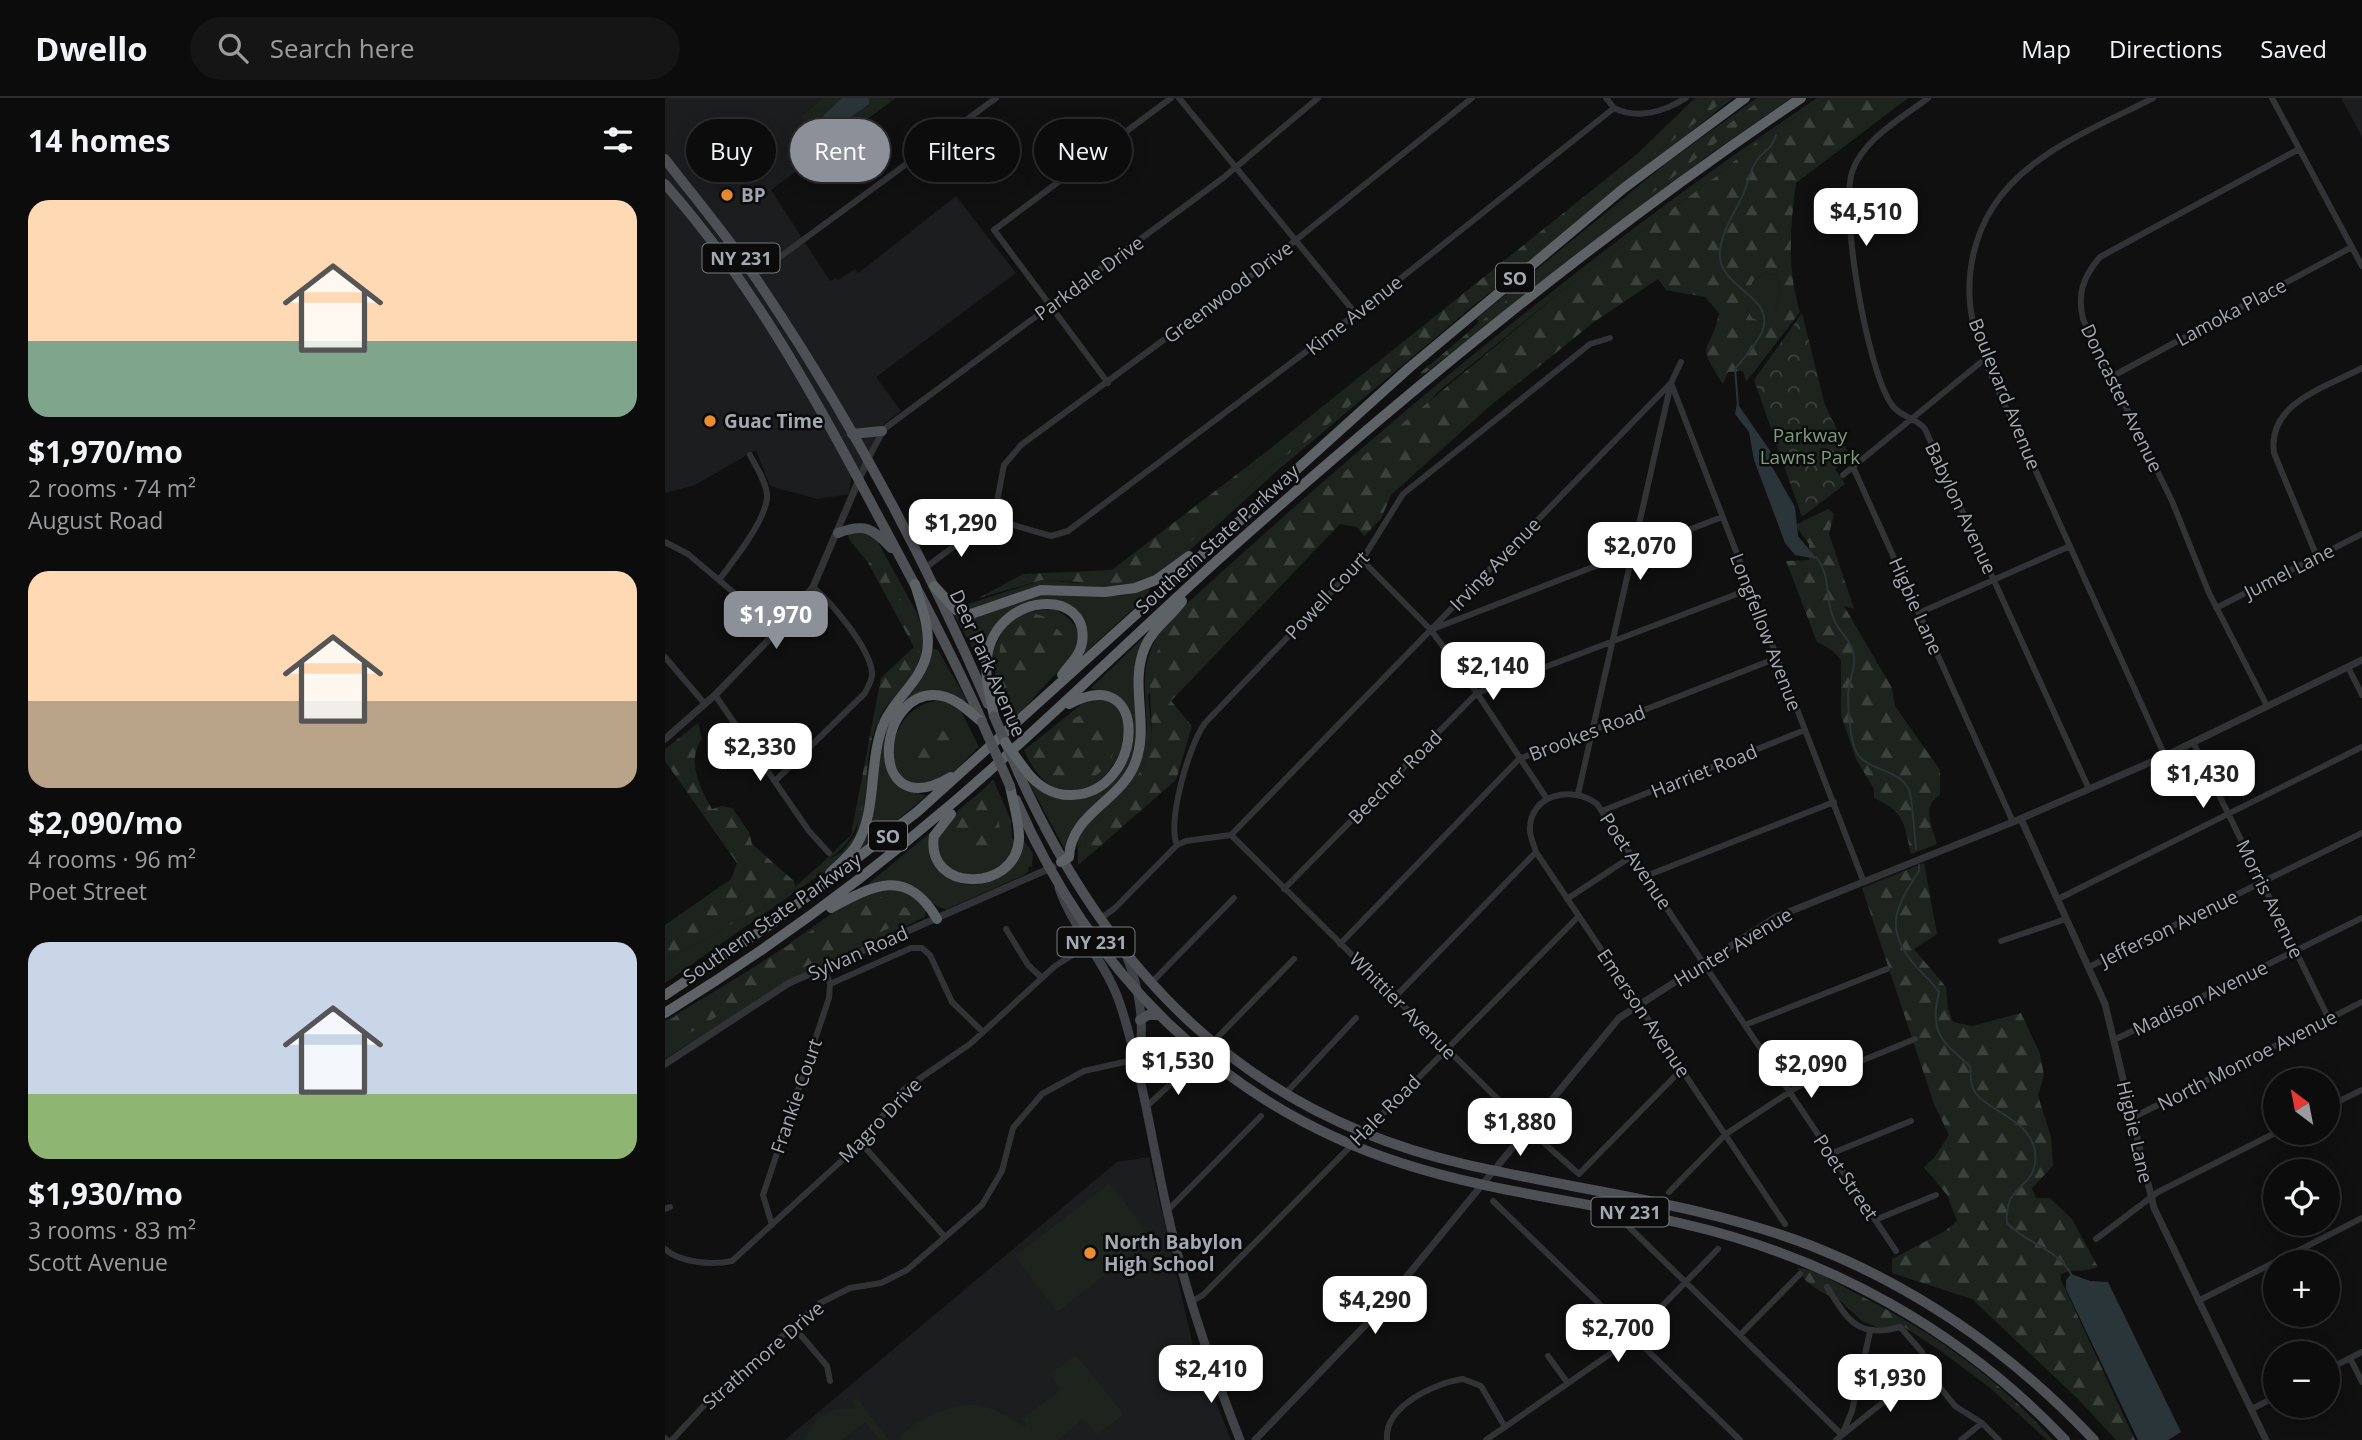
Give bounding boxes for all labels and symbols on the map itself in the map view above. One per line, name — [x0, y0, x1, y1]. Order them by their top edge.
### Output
place label: BP — [741, 182, 766, 208]
marker: BP — [719, 187, 735, 203]
pin: $4,510 — [1809, 188, 1923, 248]
street label: Parkdale Drive — [1029, 230, 1149, 326]
street label: Greenwood Drive — [1158, 235, 1298, 349]
road number: NY 231 — [703, 244, 779, 272]
road number: SO — [1496, 264, 1534, 293]
street label: Kime Avenue — [1300, 269, 1408, 361]
street label: Lamoka Place — [2171, 272, 2291, 352]
street label: Boulevard Avenue — [1963, 314, 2047, 474]
street label: Doncaster Avenue — [2075, 320, 2169, 476]
place label: Guac Time — [724, 408, 823, 434]
marker: Guac Time — [702, 413, 718, 429]
park label: Parkway Lawns Park — [1760, 422, 1860, 470]
street label: Babylon Avenue — [1919, 438, 2003, 578]
street label: Southern State Parkway — [1130, 458, 1305, 619]
pin: $1,290 — [904, 500, 1018, 559]
street label: Irving Avenue — [1444, 512, 1546, 616]
pin: $2,070 — [1583, 522, 1697, 582]
street label: Jumel Lane — [2238, 537, 2338, 606]
street label: Powell Court — [1279, 545, 1375, 645]
street label: Longfellow Avenue — [1724, 549, 1808, 715]
street label: Higbie Lane — [1883, 553, 1949, 659]
street label: Deer Park Avenue — [944, 585, 1032, 741]
pin: $1,970 — [719, 592, 833, 651]
pin: $2,140 — [1436, 642, 1550, 702]
street label: Brookes Road — [1525, 699, 1649, 767]
pin: $2,330 — [703, 724, 817, 783]
street label: Beecher Road — [1342, 724, 1448, 830]
street label: Harriet Road — [1647, 738, 1761, 804]
pin: $1,430 — [2146, 750, 2260, 810]
street label: Poet Avenue — [1594, 808, 1678, 914]
road number: SO — [869, 822, 907, 850]
street label: Morris Avenue — [2230, 835, 2310, 963]
street label: Southern State Parkway — [678, 846, 867, 989]
street label: Jefferson Avenue — [2094, 883, 2242, 973]
street label: Hunter Avenue — [1669, 901, 1797, 993]
street label: Sylvan Road — [804, 919, 912, 987]
road number: NY 231 — [1057, 928, 1135, 956]
street label: Emerson Avenue — [1591, 944, 1697, 1082]
street label: Whittier Avenue — [1344, 947, 1462, 1065]
street label: Madison Avenue — [2128, 954, 2272, 1042]
street label: North Monroe Avenue — [2153, 1003, 2341, 1117]
street label: Frankie Court — [764, 1035, 828, 1157]
pin: $1,530 — [1121, 1038, 1235, 1097]
pin: $2,090 — [1754, 1040, 1868, 1100]
north arrow — [2263, 1068, 2340, 1144]
street label: Hale Road — [1344, 1069, 1426, 1151]
street label: Magro Drive — [833, 1072, 927, 1168]
street label: Higbie Lane — [2111, 1078, 2159, 1186]
pin: $1,880 — [1463, 1098, 1577, 1158]
street label: Poet Street — [1808, 1129, 1884, 1225]
road number: NY 231 — [1591, 1198, 1669, 1226]
place label: North Babylon High School — [1104, 1229, 1243, 1277]
marker: North Babylon High School — [1082, 1245, 1098, 1261]
pin: $4,290 — [1318, 1276, 1432, 1336]
street label: Strathmore Drive — [697, 1295, 829, 1415]
pin: $2,700 — [1561, 1304, 1675, 1364]
pin: $2,410 — [1154, 1346, 1268, 1405]
pin: $1,930 — [1833, 1354, 1947, 1414]

